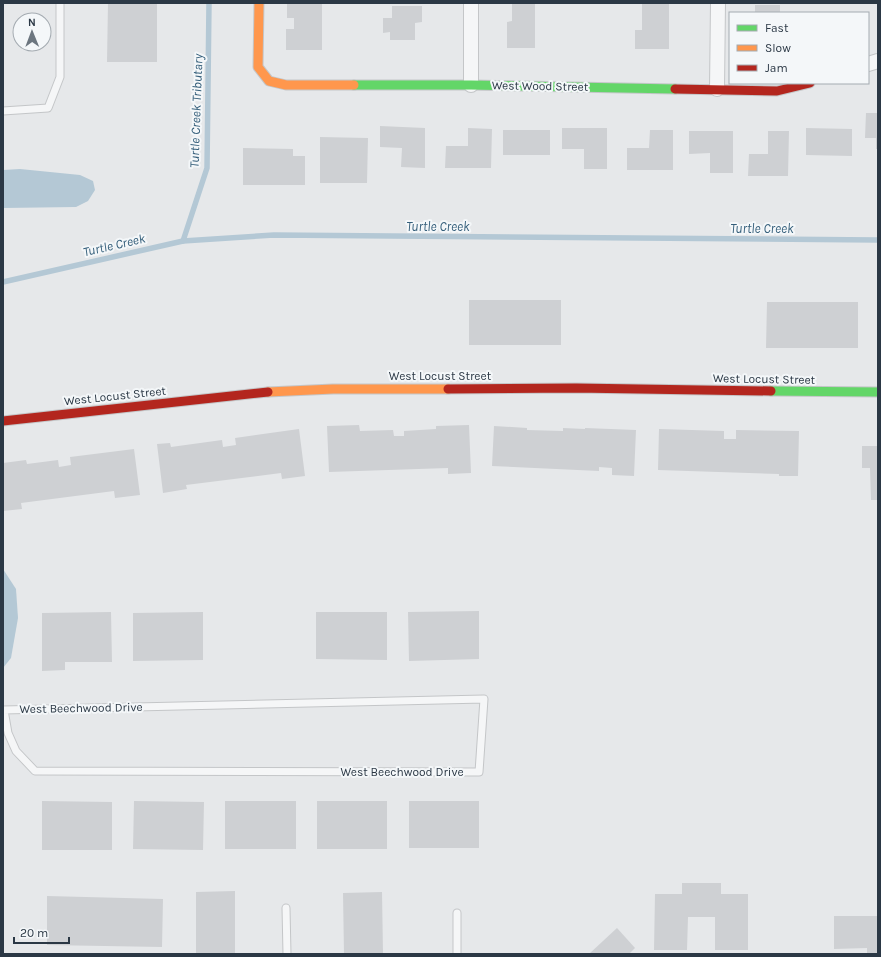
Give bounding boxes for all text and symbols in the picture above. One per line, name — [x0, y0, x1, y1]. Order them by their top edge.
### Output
north arrow — [12, 12, 52, 52]
legend — [729, 12, 869, 84]
text: N — [28, 16, 36, 29]
text: Fast — [765, 21, 789, 35]
text: Slow — [765, 41, 791, 55]
water label: Turtle Creek Tributary — [187, 53, 205, 168]
text: Jam — [765, 61, 788, 75]
street label: West Wood Street — [492, 78, 589, 94]
water label: Turtle Creek — [406, 219, 470, 234]
water label: Turtle Creek — [730, 221, 794, 236]
water label: Turtle Creek — [81, 230, 147, 259]
street label: West Locust Street — [389, 369, 492, 383]
street label: West Locust Street — [713, 371, 816, 387]
street label: West Locust Street — [63, 384, 167, 408]
street label: West Beechwood Drive — [19, 700, 143, 716]
street label: West Beechwood Drive — [340, 765, 464, 779]
scale bar — [14, 919, 69, 945]
text: 20 m — [20, 926, 48, 940]

